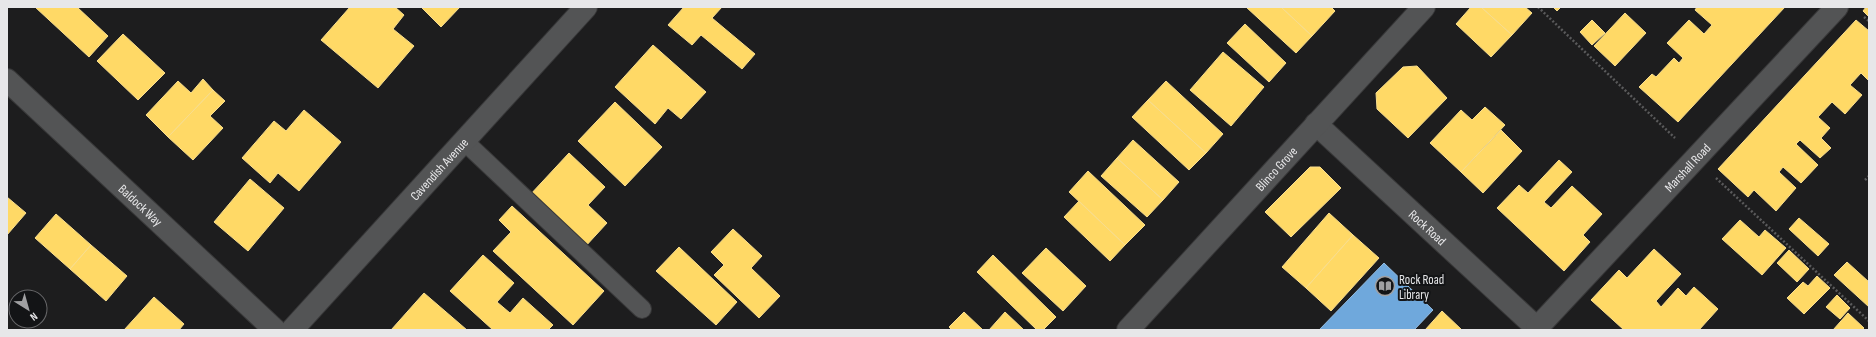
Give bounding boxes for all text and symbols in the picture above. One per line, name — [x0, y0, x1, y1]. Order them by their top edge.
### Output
street label: Cavendish Avenue — [407, 135, 472, 204]
street label: Marshall Road — [1662, 141, 1714, 195]
street label: Blinco Grove — [1252, 144, 1301, 195]
street label: Baldock Way — [115, 181, 165, 230]
street label: Rock Road — [1405, 207, 1449, 249]
place label: Rock Road Library — [1399, 272, 1444, 303]
library icon: Rock Road Library — [1374, 275, 1396, 297]
north arrow — [8, 289, 48, 329]
text: N — [27, 310, 40, 324]

